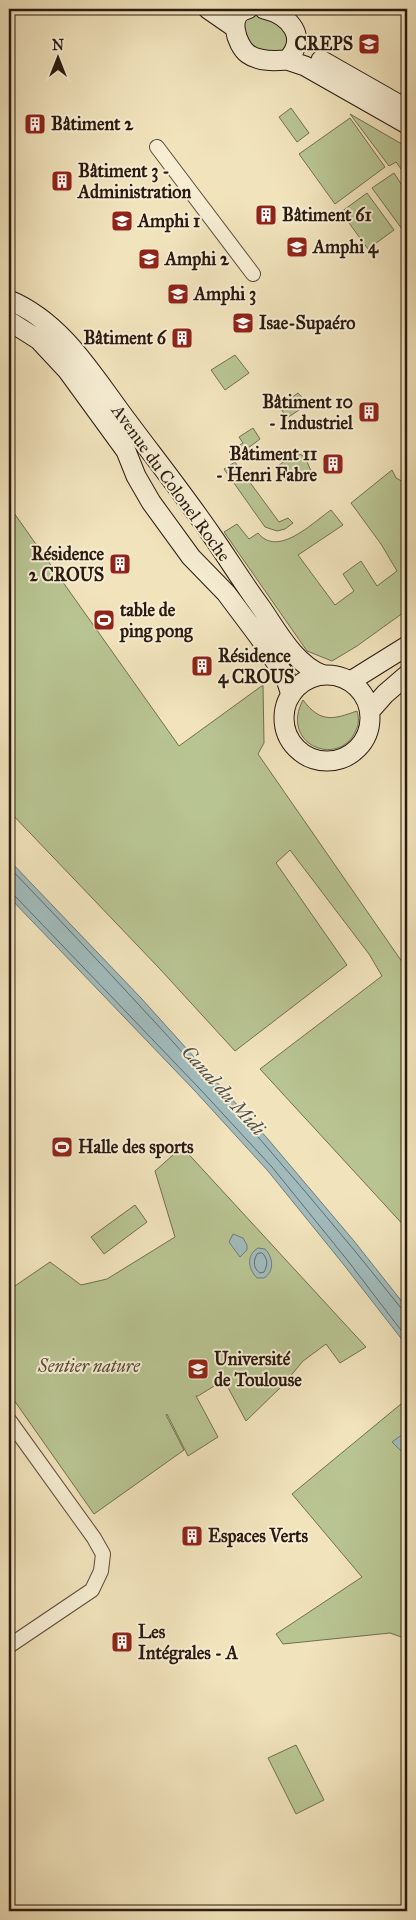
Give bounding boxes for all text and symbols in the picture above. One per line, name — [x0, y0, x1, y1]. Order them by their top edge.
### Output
north arrow — [32, 32, 82, 82]
school or university icon: CREPS — [357, 32, 381, 56]
place label: CREPS — [295, 33, 353, 55]
text: N — [52, 37, 64, 54]
building icon: Bâtiment 2 — [23, 112, 47, 136]
place label: Bâtiment 2 — [51, 113, 134, 135]
place label: Bâtiment 3 - Administration — [77, 160, 192, 203]
building icon: Bâtiment 3 - Administration — [50, 169, 74, 193]
building icon: Bâtiment 61 — [254, 203, 278, 227]
place label: Bâtiment 61 — [282, 204, 372, 226]
school or university icon: Amphi 1 — [110, 209, 134, 233]
place label: Amphi 1 — [137, 210, 200, 233]
school or university icon: Amphi 4 — [285, 235, 309, 259]
place label: Amphi 4 — [312, 236, 379, 259]
school or university icon: Amphi 2 — [137, 247, 161, 271]
place label: Amphi 2 — [164, 248, 230, 271]
school or university icon: Amphi 3 — [166, 282, 190, 306]
place label: Amphi 3 — [193, 283, 256, 306]
school or university icon: Isae-Supaéro — [231, 311, 255, 335]
place label: Isae-Supaéro — [259, 312, 356, 335]
building icon: Bâtiment 6 — [170, 326, 194, 350]
place label: Bâtiment 6 — [83, 327, 167, 349]
place label: Bâtiment 10 - Industriel — [262, 391, 354, 434]
street label: Avenue du Colonel Roche — [106, 399, 235, 566]
building icon: Bâtiment 10 - Industriel — [357, 400, 381, 424]
place label: Bâtiment 11 - Henri Fabre — [216, 443, 317, 486]
building icon: Bâtiment 11 - Henri Fabre — [321, 452, 345, 476]
place label: Résidence 2 CROUS — [29, 543, 104, 586]
building icon: Résidence 2 CROUS — [108, 552, 132, 576]
place label: table de ping pong — [119, 599, 193, 643]
sports icon: table de ping pong — [92, 608, 116, 632]
place label: Résidence 4 CROUS — [218, 645, 294, 689]
building icon: Résidence 4 CROUS — [190, 654, 214, 678]
water label: Canal du Midi — [177, 1040, 270, 1141]
sports icon: Halle des sports — [50, 1135, 74, 1159]
place label: Halle des sports — [78, 1136, 194, 1159]
place label: Université de Toulouse — [214, 1348, 302, 1391]
park label: Sentier nature — [37, 1355, 141, 1377]
school or university icon: Université de Toulouse — [186, 1357, 210, 1381]
building icon: Espaces Verts — [180, 1524, 204, 1548]
place label: Espaces Verts — [208, 1525, 308, 1548]
place label: Les Intégrales - A — [138, 1621, 239, 1665]
building icon: Les Intégrales - A — [110, 1630, 134, 1654]

